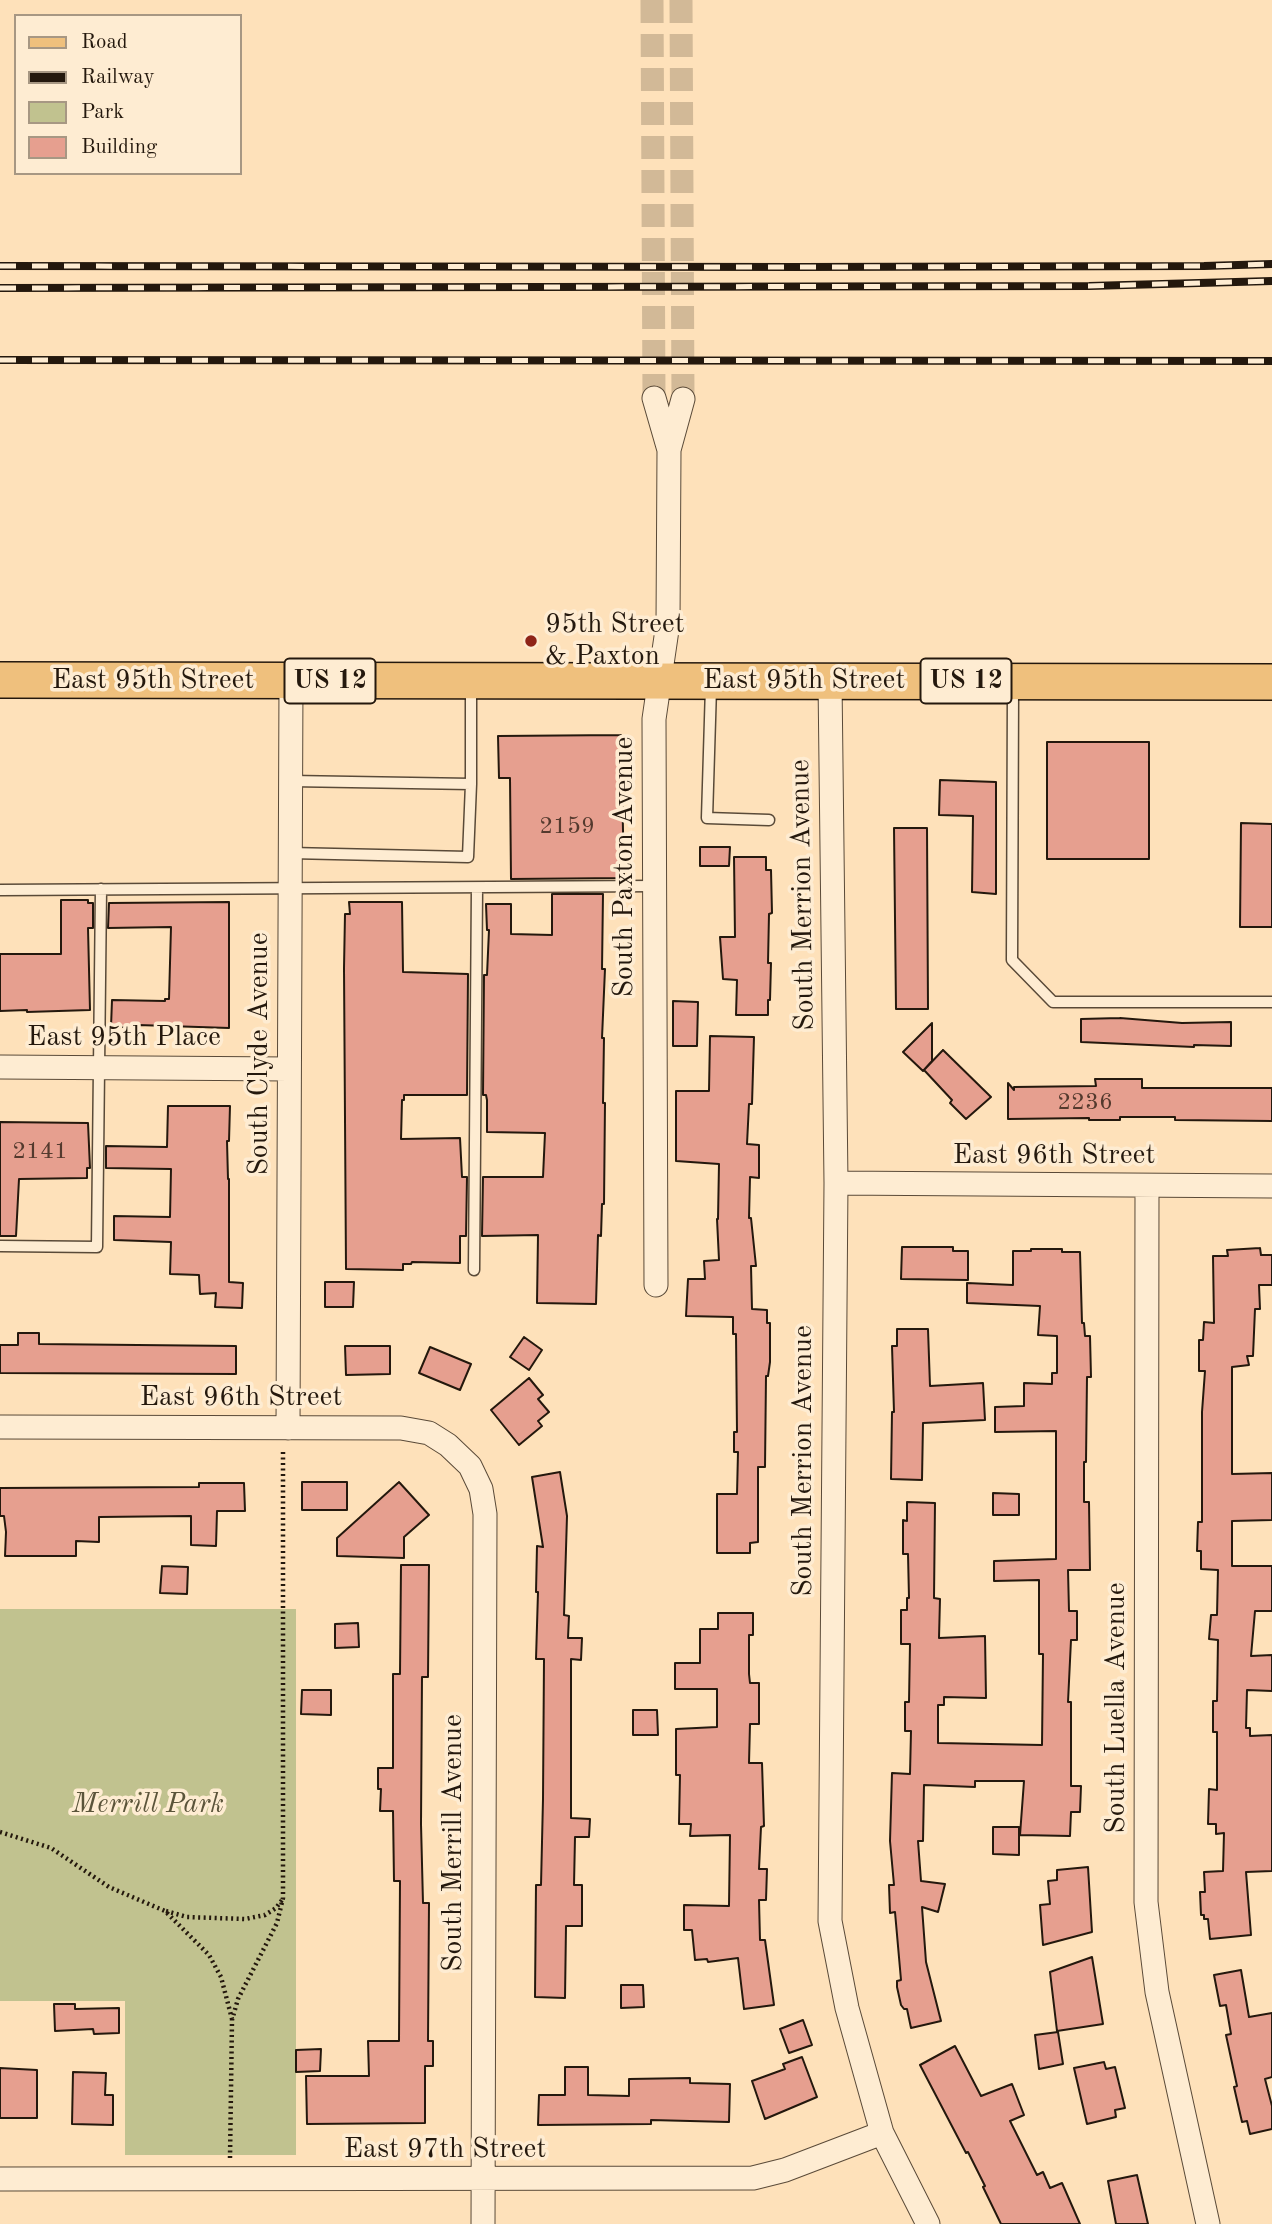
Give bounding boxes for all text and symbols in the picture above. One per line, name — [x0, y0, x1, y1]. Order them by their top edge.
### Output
legend — [14, 14, 242, 175]
text: Road — [81, 32, 128, 53]
text: Railway — [81, 67, 155, 88]
text: Park — [81, 102, 124, 123]
text: Building — [81, 137, 157, 158]
place label: 95th Street & Paxton — [545, 608, 685, 674]
marker: 95th Street & Paxton — [523, 633, 539, 649]
road number: US 12 — [284, 659, 376, 704]
road number: US 12 — [920, 659, 1012, 704]
street label: East 95th Street — [52, 664, 254, 698]
street label: East 95th Street — [703, 664, 905, 698]
street label: South Paxton Avenue — [608, 737, 642, 997]
street label: South Merrion Avenue — [784, 759, 822, 1031]
house number: 2159 — [539, 813, 595, 841]
street label: South Clyde Avenue — [243, 932, 277, 1176]
street label: East 95th Place — [27, 1021, 221, 1055]
house number: 2236 — [1057, 1089, 1113, 1117]
house number: 2141 — [12, 1138, 68, 1166]
street label: East 96th Street — [953, 1139, 1155, 1173]
street label: South Merrion Avenue — [787, 1325, 821, 1597]
street label: East 96th Street — [140, 1381, 342, 1415]
street label: South Luella Avenue — [1100, 1582, 1134, 1834]
street label: South Merrill Avenue — [437, 1714, 471, 1972]
park label: Merrill Park — [72, 1788, 224, 1822]
street label: East 97th Street — [344, 2133, 546, 2167]

